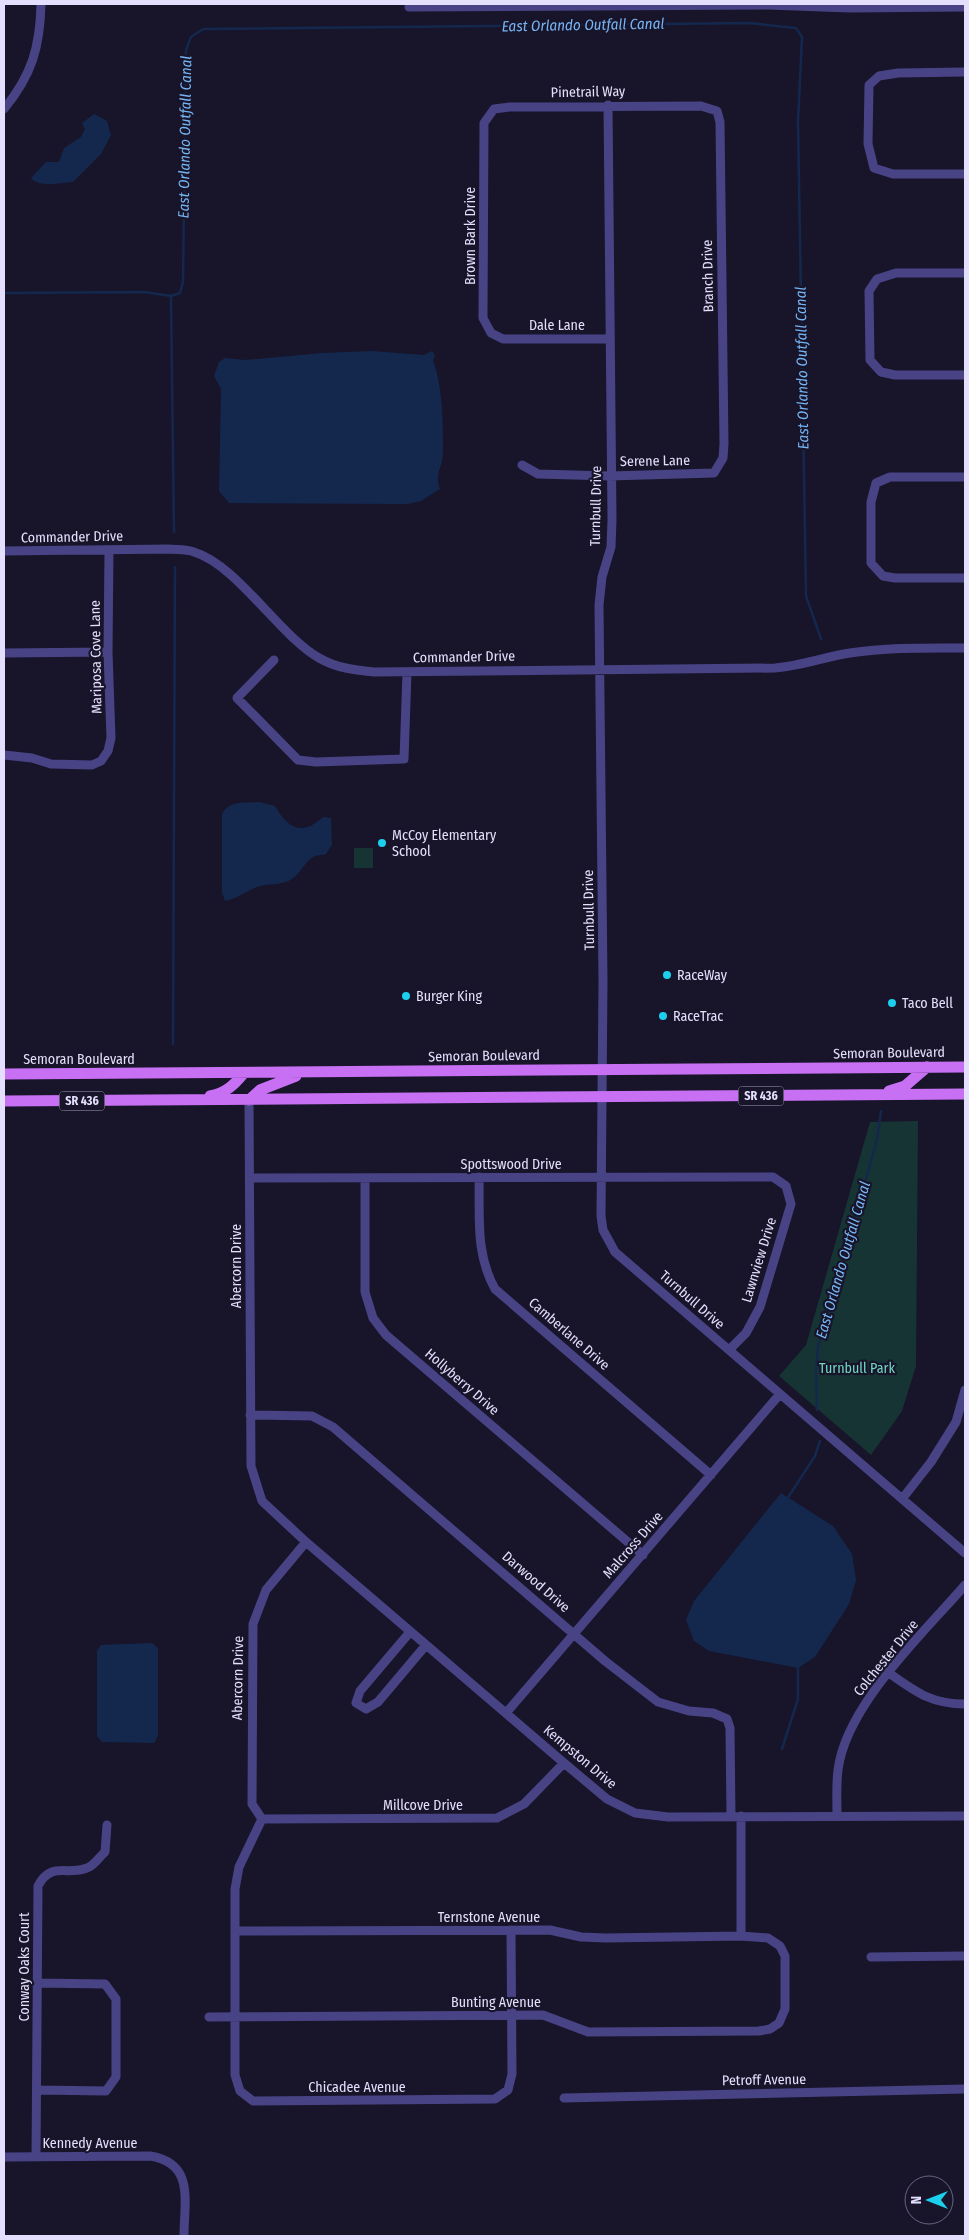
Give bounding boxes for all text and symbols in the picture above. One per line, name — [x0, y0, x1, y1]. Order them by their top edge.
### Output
water label: East Orlando Outfall Canal — [502, 15, 665, 35]
water label: East Orlando Outfall Canal — [175, 55, 195, 218]
street label: Pinetrail Way — [551, 83, 626, 101]
street label: Brown Bark Drive — [462, 187, 479, 285]
street label: Branch Drive — [699, 239, 717, 312]
water label: East Orlando Outfall Canal — [792, 286, 812, 449]
street label: Dale Lane — [529, 317, 585, 334]
street label: Serene Lane — [620, 452, 690, 470]
street label: Turnbull Drive — [587, 465, 605, 546]
street label: Commander Drive — [21, 528, 123, 546]
street label: Mariposa Cove Lane — [87, 600, 105, 714]
street label: Commander Drive — [413, 648, 515, 666]
place label: McCoy Elementary School — [392, 827, 497, 860]
marker: McCoy Elementary School — [376, 837, 388, 849]
street label: Turnbull Drive — [580, 869, 598, 950]
place label: RaceWay — [677, 967, 728, 984]
marker: RaceWay — [661, 969, 673, 981]
place label: Burger King — [416, 988, 482, 1005]
marker: Burger King — [400, 990, 412, 1002]
place label: Taco Bell — [902, 995, 953, 1012]
marker: Taco Bell — [886, 997, 898, 1009]
place label: RaceTrac — [673, 1008, 723, 1025]
marker: RaceTrac — [657, 1010, 669, 1022]
street label: Semoran Boulevard — [833, 1044, 945, 1062]
street label: Semoran Boulevard — [428, 1047, 540, 1065]
street label: Semoran Boulevard — [23, 1051, 135, 1068]
road number: SR 436 — [738, 1086, 784, 1106]
road number: SR 436 — [59, 1092, 104, 1110]
street label: Spottswood Drive — [460, 1156, 562, 1173]
water label: East Orlando Outfall Canal — [812, 1179, 874, 1341]
street label: Lawnview Drive — [738, 1215, 780, 1305]
street label: Abercorn Drive — [228, 1224, 245, 1308]
street label: Turnbull Drive — [656, 1267, 728, 1333]
street label: Camberlane Drive — [525, 1294, 613, 1374]
street label: Hollyberry Drive — [421, 1345, 503, 1419]
park label: Turnbull Park — [819, 1360, 895, 1377]
street label: Malcross Drive — [599, 1508, 667, 1582]
street label: Darwood Drive — [499, 1548, 573, 1616]
street label: Colchester Drive — [850, 1616, 922, 1700]
street label: Abercorn Drive — [229, 1636, 247, 1720]
street label: Kempston Drive — [540, 1721, 620, 1793]
street label: Millcove Drive — [383, 1797, 463, 1814]
street label: Ternstone Avenue — [438, 1909, 540, 1926]
street label: Conway Oaks Court — [16, 1912, 33, 2021]
street label: Bunting Avenue — [451, 1994, 541, 2011]
street label: Petroff Avenue — [722, 2071, 806, 2089]
street label: Chicadee Avenue — [308, 2079, 406, 2096]
street label: Kennedy Avenue — [43, 2135, 138, 2152]
north arrow — [904, 2175, 954, 2225]
text: N — [908, 2196, 925, 2204]

